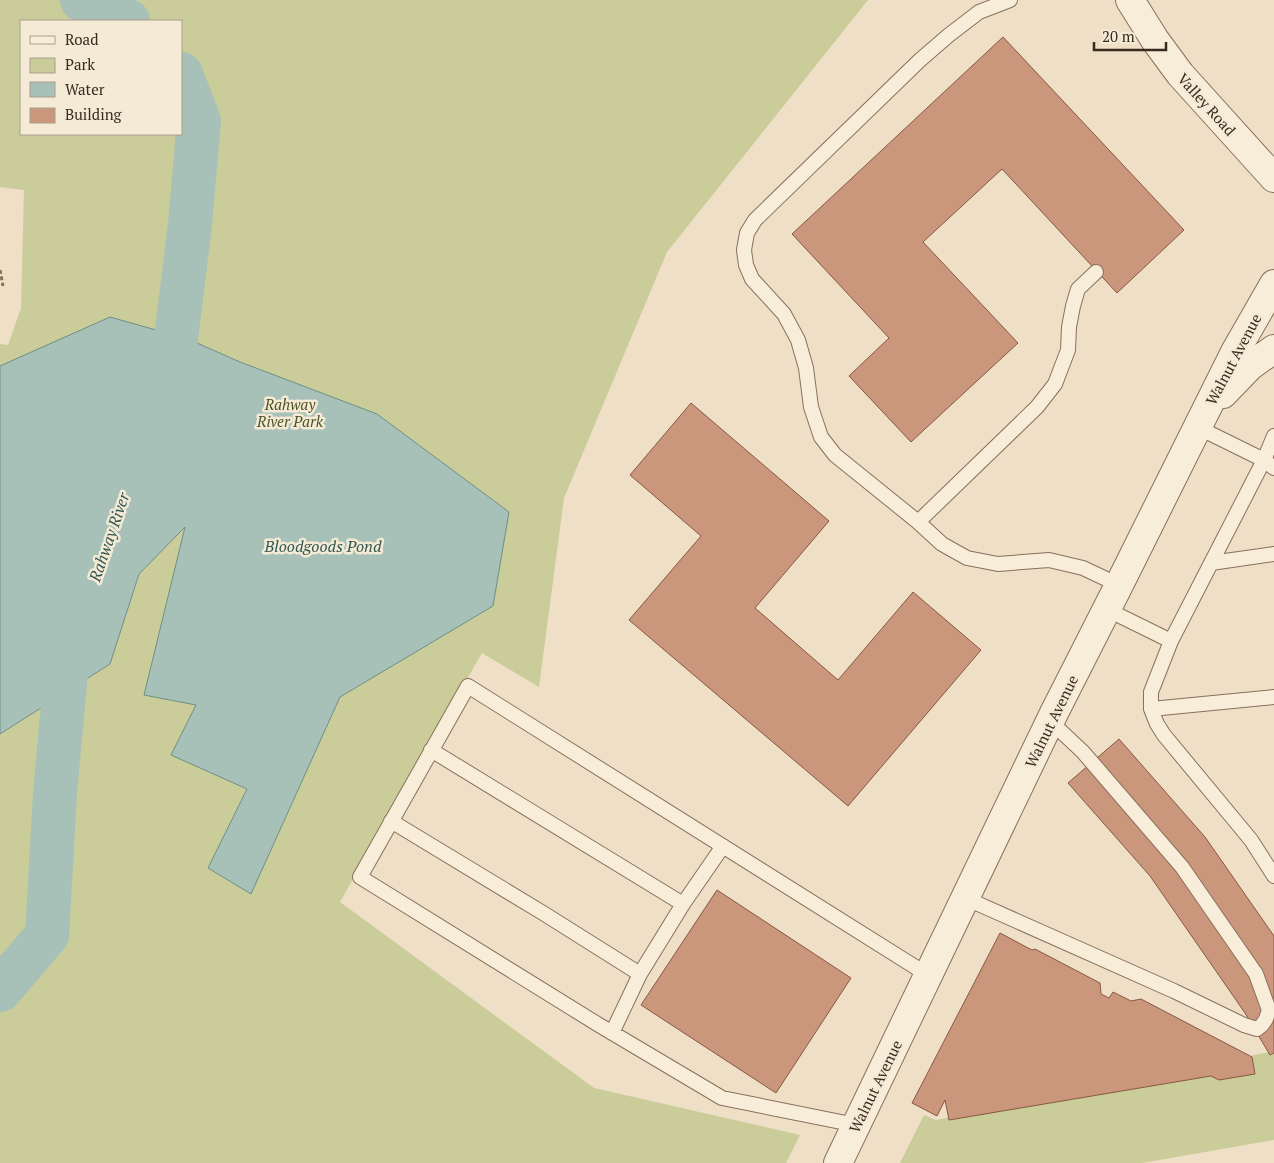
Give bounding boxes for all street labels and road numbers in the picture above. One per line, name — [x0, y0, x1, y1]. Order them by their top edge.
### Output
street label: Valley Road — [1174, 68, 1240, 140]
street label: Walnut Avenue — [1201, 310, 1265, 408]
street label: Walnut Avenue — [1020, 671, 1082, 771]
street label: Walnut Avenue — [844, 1036, 906, 1136]

